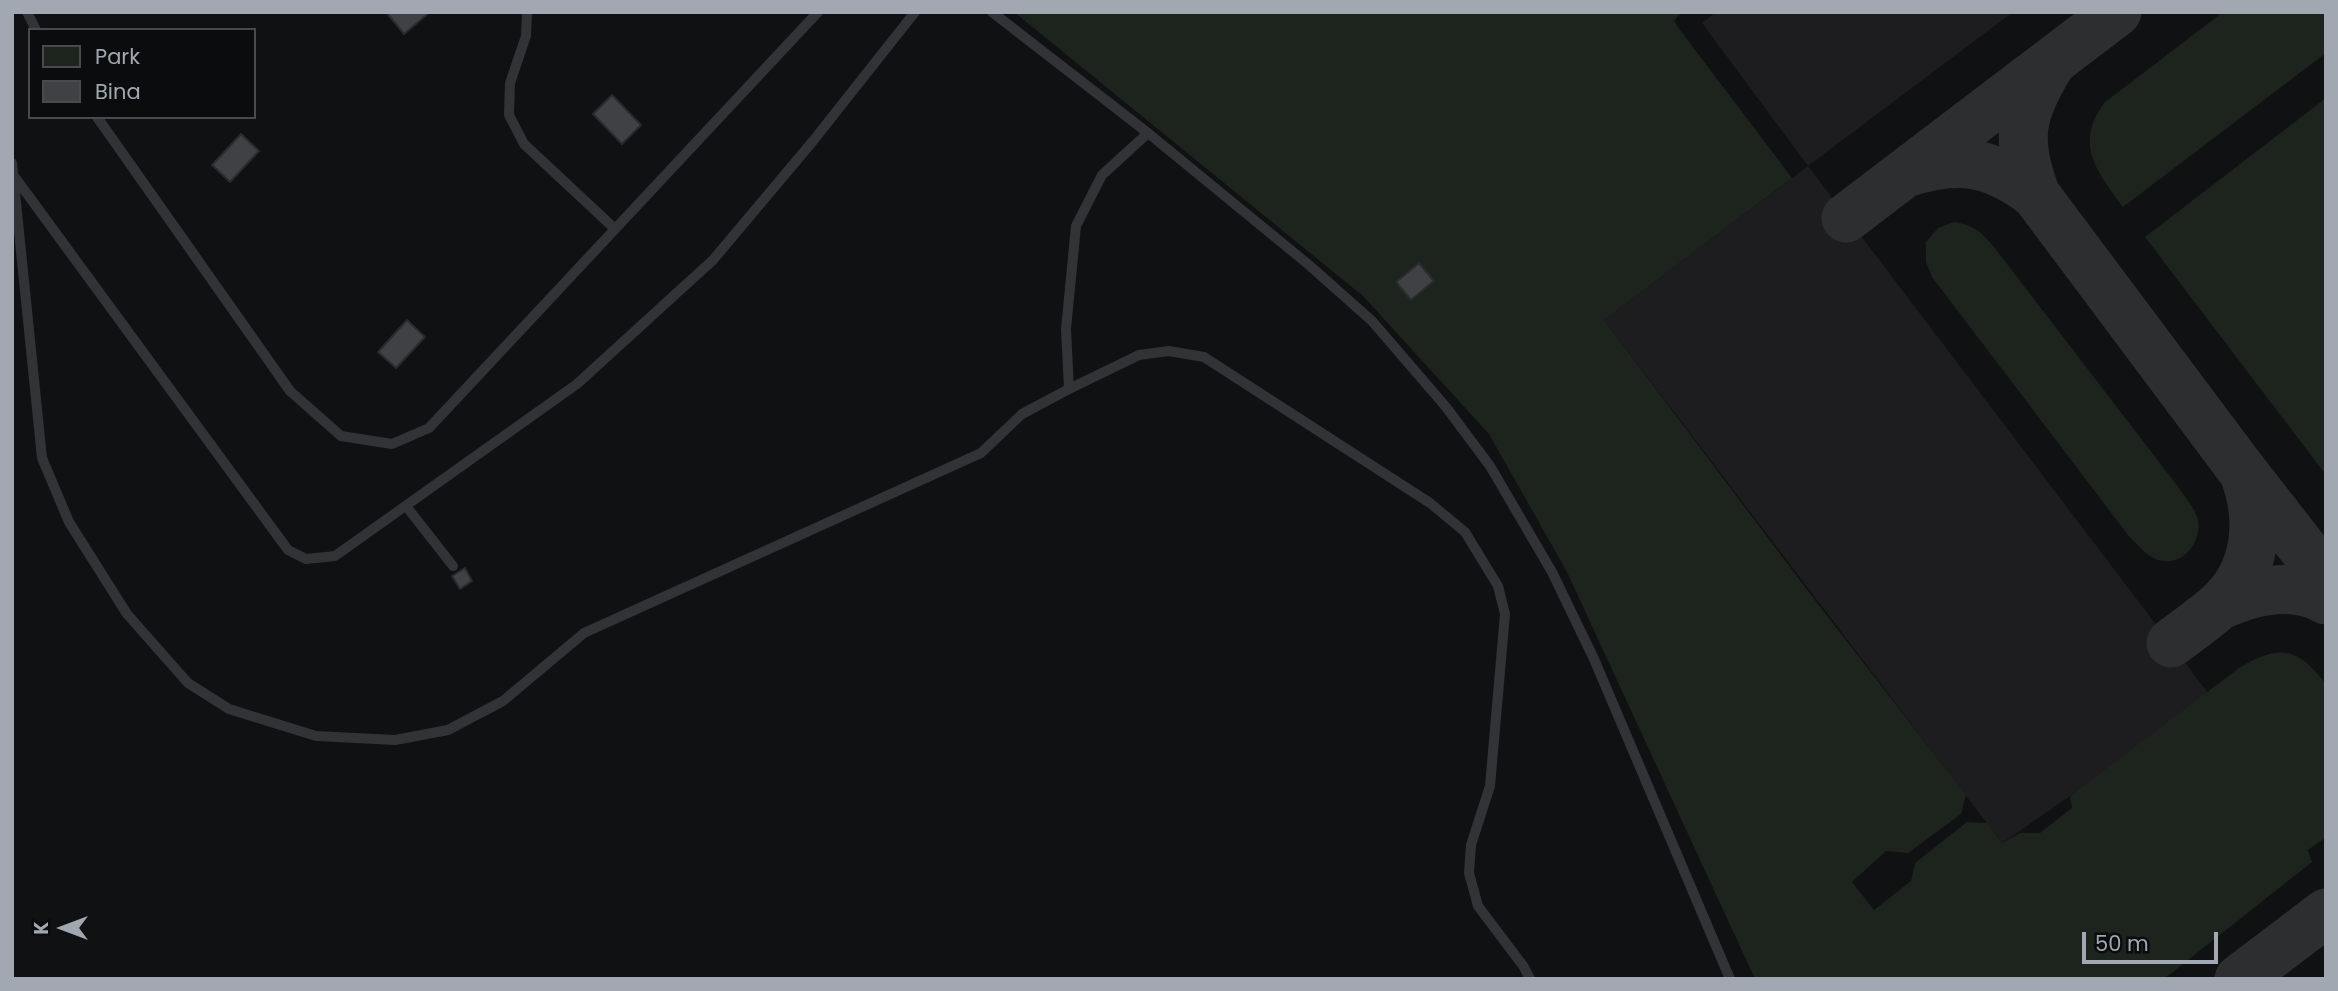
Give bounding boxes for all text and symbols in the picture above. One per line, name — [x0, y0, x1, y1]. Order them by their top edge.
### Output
legend — [28, 28, 256, 119]
text: Park — [95, 42, 140, 71]
text: Bina — [95, 77, 141, 106]
north arrow — [28, 893, 98, 963]
scale bar — [2086, 918, 2222, 962]
text: K — [28, 921, 55, 935]
text: 50 m — [2095, 929, 2149, 958]

